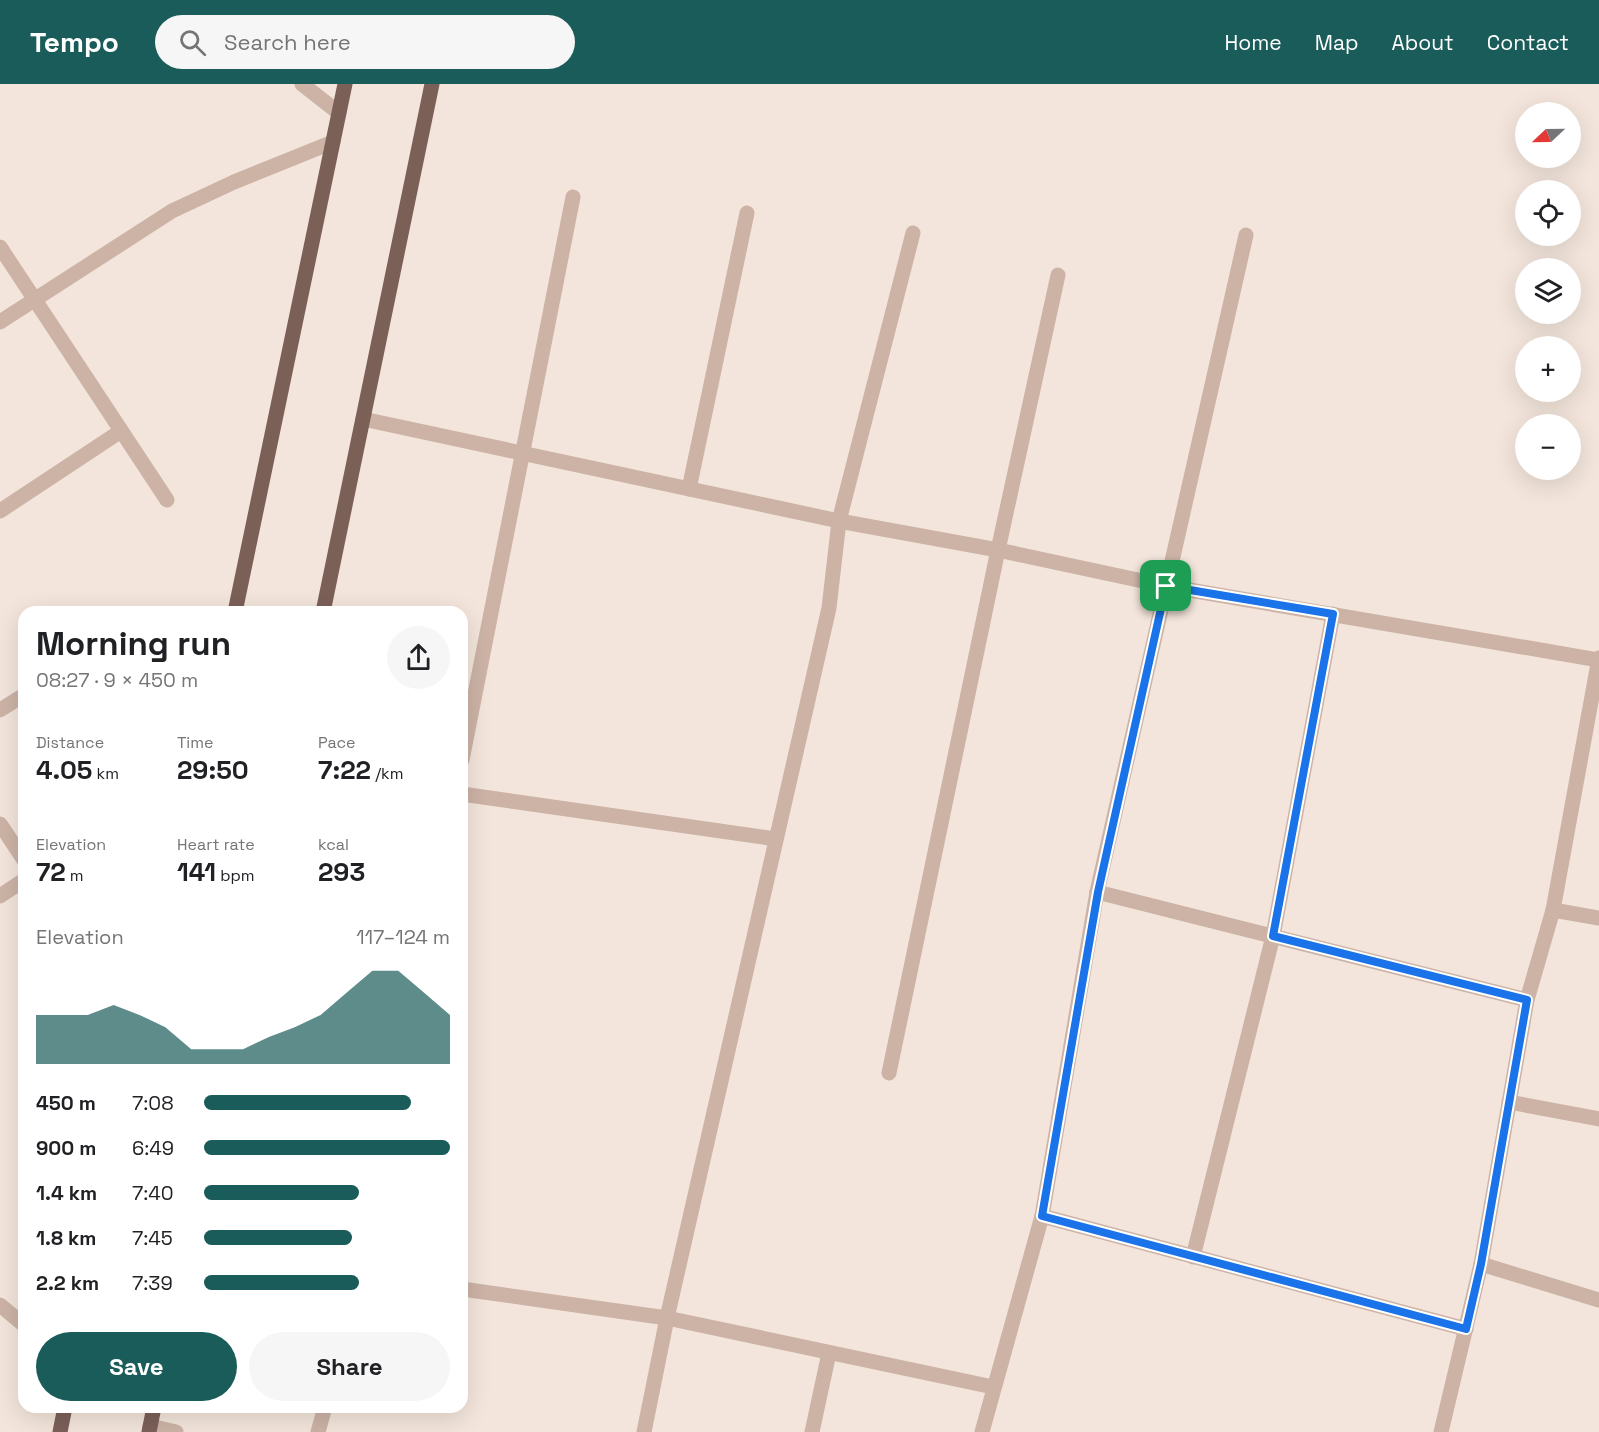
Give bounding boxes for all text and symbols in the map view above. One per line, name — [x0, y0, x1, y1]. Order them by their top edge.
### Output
search box — [155, 15, 575, 69]
text: Tempo — [30, 24, 119, 60]
icon: search — [176, 26, 209, 59]
text: Search here — [224, 28, 351, 56]
text: Home — [1224, 29, 1282, 56]
text: Map — [1315, 29, 1359, 56]
text: About — [1392, 29, 1454, 56]
text: Contact — [1487, 29, 1569, 56]
north arrow — [1515, 102, 1581, 168]
map controls — [1515, 102, 1581, 480]
button: locate — [1515, 180, 1581, 246]
button: layers — [1515, 258, 1581, 324]
button: + — [1515, 336, 1581, 402]
button: − — [1515, 414, 1581, 480]
pin — [1140, 560, 1191, 611]
icon: arrive — [1149, 569, 1182, 602]
text: Morning run — [36, 623, 231, 665]
button: share — [387, 626, 450, 689]
text: 08:27 · 9 × 450 m — [36, 667, 198, 693]
text: Distance — [36, 732, 104, 753]
text: Time — [177, 732, 213, 753]
text: Pace — [318, 732, 355, 753]
text: 4.05 — [36, 753, 92, 787]
text: 29:50 — [177, 753, 249, 787]
text: 7:22 — [318, 753, 371, 787]
text: km — [92, 763, 119, 784]
text: /km — [371, 763, 403, 784]
text: Elevation — [36, 834, 106, 855]
text: Heart rate — [177, 834, 255, 855]
text: kcal — [318, 834, 349, 855]
text: 72 — [36, 855, 66, 889]
text: 141 — [177, 855, 216, 889]
text: 293 — [318, 855, 365, 889]
text: m — [66, 865, 84, 886]
text: bpm — [216, 865, 255, 886]
text: Elevation — [36, 924, 124, 950]
text: 117–124 m — [356, 924, 450, 950]
text: 450 m — [36, 1090, 96, 1116]
text: 7:08 — [132, 1090, 174, 1116]
text: 900 m — [36, 1135, 96, 1161]
text: 6:49 — [132, 1135, 174, 1161]
text: 1.4 km — [36, 1180, 97, 1206]
text: 7:40 — [132, 1180, 174, 1206]
text: 1.8 km — [36, 1225, 96, 1251]
text: 7:45 — [132, 1225, 173, 1251]
text: 2.2 km — [36, 1270, 99, 1296]
text: 7:39 — [132, 1270, 173, 1296]
button: Save — [36, 1332, 237, 1401]
button: Share — [249, 1332, 450, 1401]

